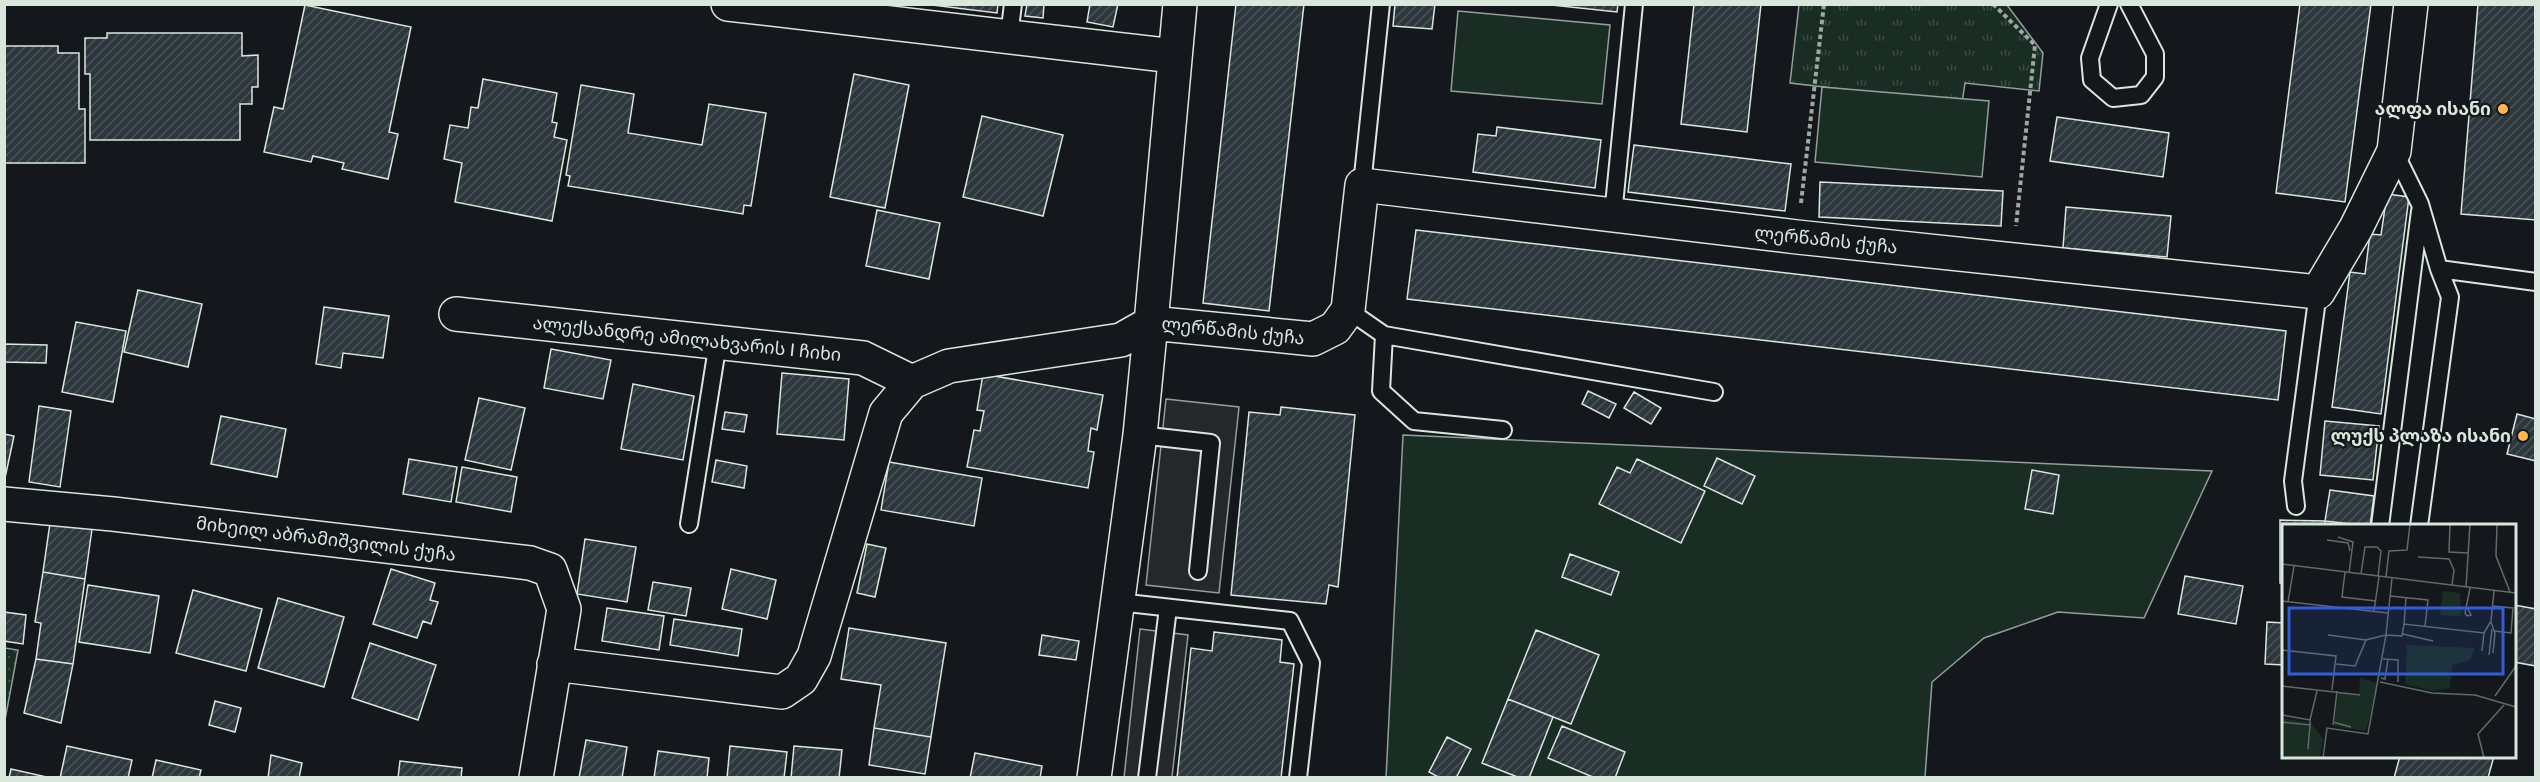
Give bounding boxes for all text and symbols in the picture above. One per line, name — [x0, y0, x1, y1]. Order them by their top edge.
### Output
place label: ალფა ისანი — [2375, 98, 2491, 120]
marker: ალფა ისანი — [2496, 102, 2510, 116]
street label: ლერწამის ქუჩა — [1753, 222, 1899, 258]
street label: ალექსანდრე ამილახვარის I ჩიხი — [532, 312, 842, 366]
street label: ლერწამის ქუჩა — [1160, 313, 1306, 349]
place label: ლუქს პლაზა ისანი — [2331, 425, 2511, 447]
marker: ლუქს პლაზა ისანი — [2516, 429, 2530, 443]
street label: მიხეილ აბრამიშვილის ქუჩა — [195, 512, 457, 566]
inset map — [2282, 524, 2516, 758]

